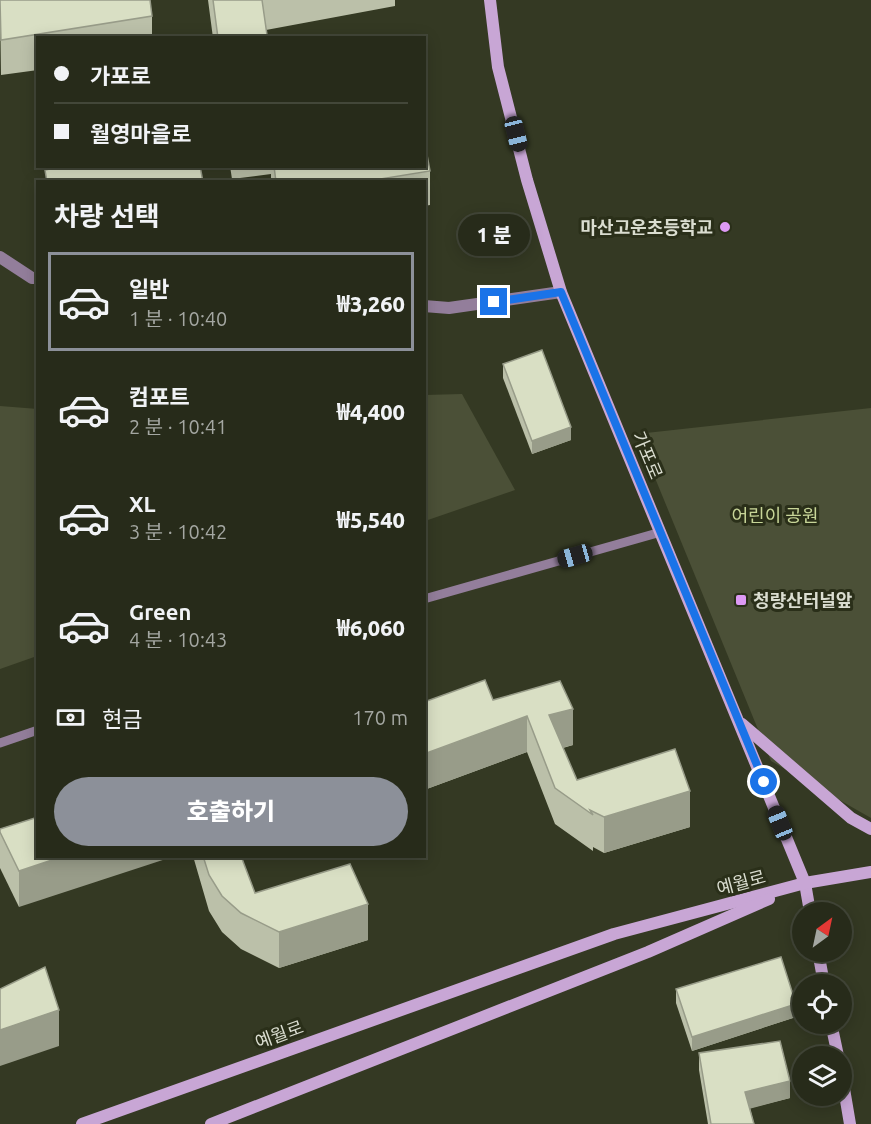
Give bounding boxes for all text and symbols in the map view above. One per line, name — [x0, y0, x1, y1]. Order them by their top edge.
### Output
text: 가포로 — [90, 63, 151, 88]
car — [503, 114, 529, 154]
text: 월영마을로 — [90, 121, 191, 146]
text: 차량 선택 — [54, 201, 160, 231]
callout: 1 분 — [458, 215, 530, 257]
place label: 마산고운초등학교 — [581, 217, 713, 237]
marker: 마산고운초등학교 — [718, 220, 732, 234]
text: 1 분 — [477, 223, 511, 246]
icon: car — [57, 275, 111, 329]
text: 일반 — [129, 276, 169, 301]
route end — [480, 288, 507, 315]
text: ₩3,260 — [337, 291, 405, 316]
text: 1 분 · 10:40 — [129, 307, 227, 330]
icon: car — [57, 383, 111, 437]
text: 컴포트 — [129, 384, 190, 409]
text: ₩4,400 — [337, 399, 405, 424]
text: 2 분 · 10:41 — [129, 415, 227, 438]
street label: 가포로 — [629, 428, 667, 482]
icon: car — [57, 491, 111, 545]
text: XL — [129, 491, 156, 516]
park label: 어린이 공원 — [732, 505, 818, 525]
text: ₩5,540 — [337, 507, 405, 532]
text: 3 분 · 10:42 — [129, 520, 227, 543]
car — [555, 542, 595, 570]
place label: 청량산터널앞 — [753, 590, 853, 610]
marker: 청량산터널앞 — [734, 593, 748, 607]
icon: car — [57, 599, 111, 653]
text: Green — [129, 599, 191, 624]
text: ₩6,060 — [337, 615, 405, 640]
text: 4 분 · 10:43 — [129, 628, 227, 651]
icon: cash — [54, 701, 87, 734]
text: 현금 — [102, 706, 142, 731]
text: 170 m — [352, 706, 408, 729]
route start — [750, 768, 777, 795]
button: 호출하기 — [54, 777, 408, 846]
car — [765, 803, 795, 843]
street label: 예월로 — [714, 866, 768, 898]
north arrow — [792, 902, 852, 962]
map controls — [792, 902, 852, 1106]
button: locate — [792, 974, 852, 1034]
street label: 예월로 — [252, 1016, 306, 1052]
button: layers — [792, 1046, 852, 1106]

